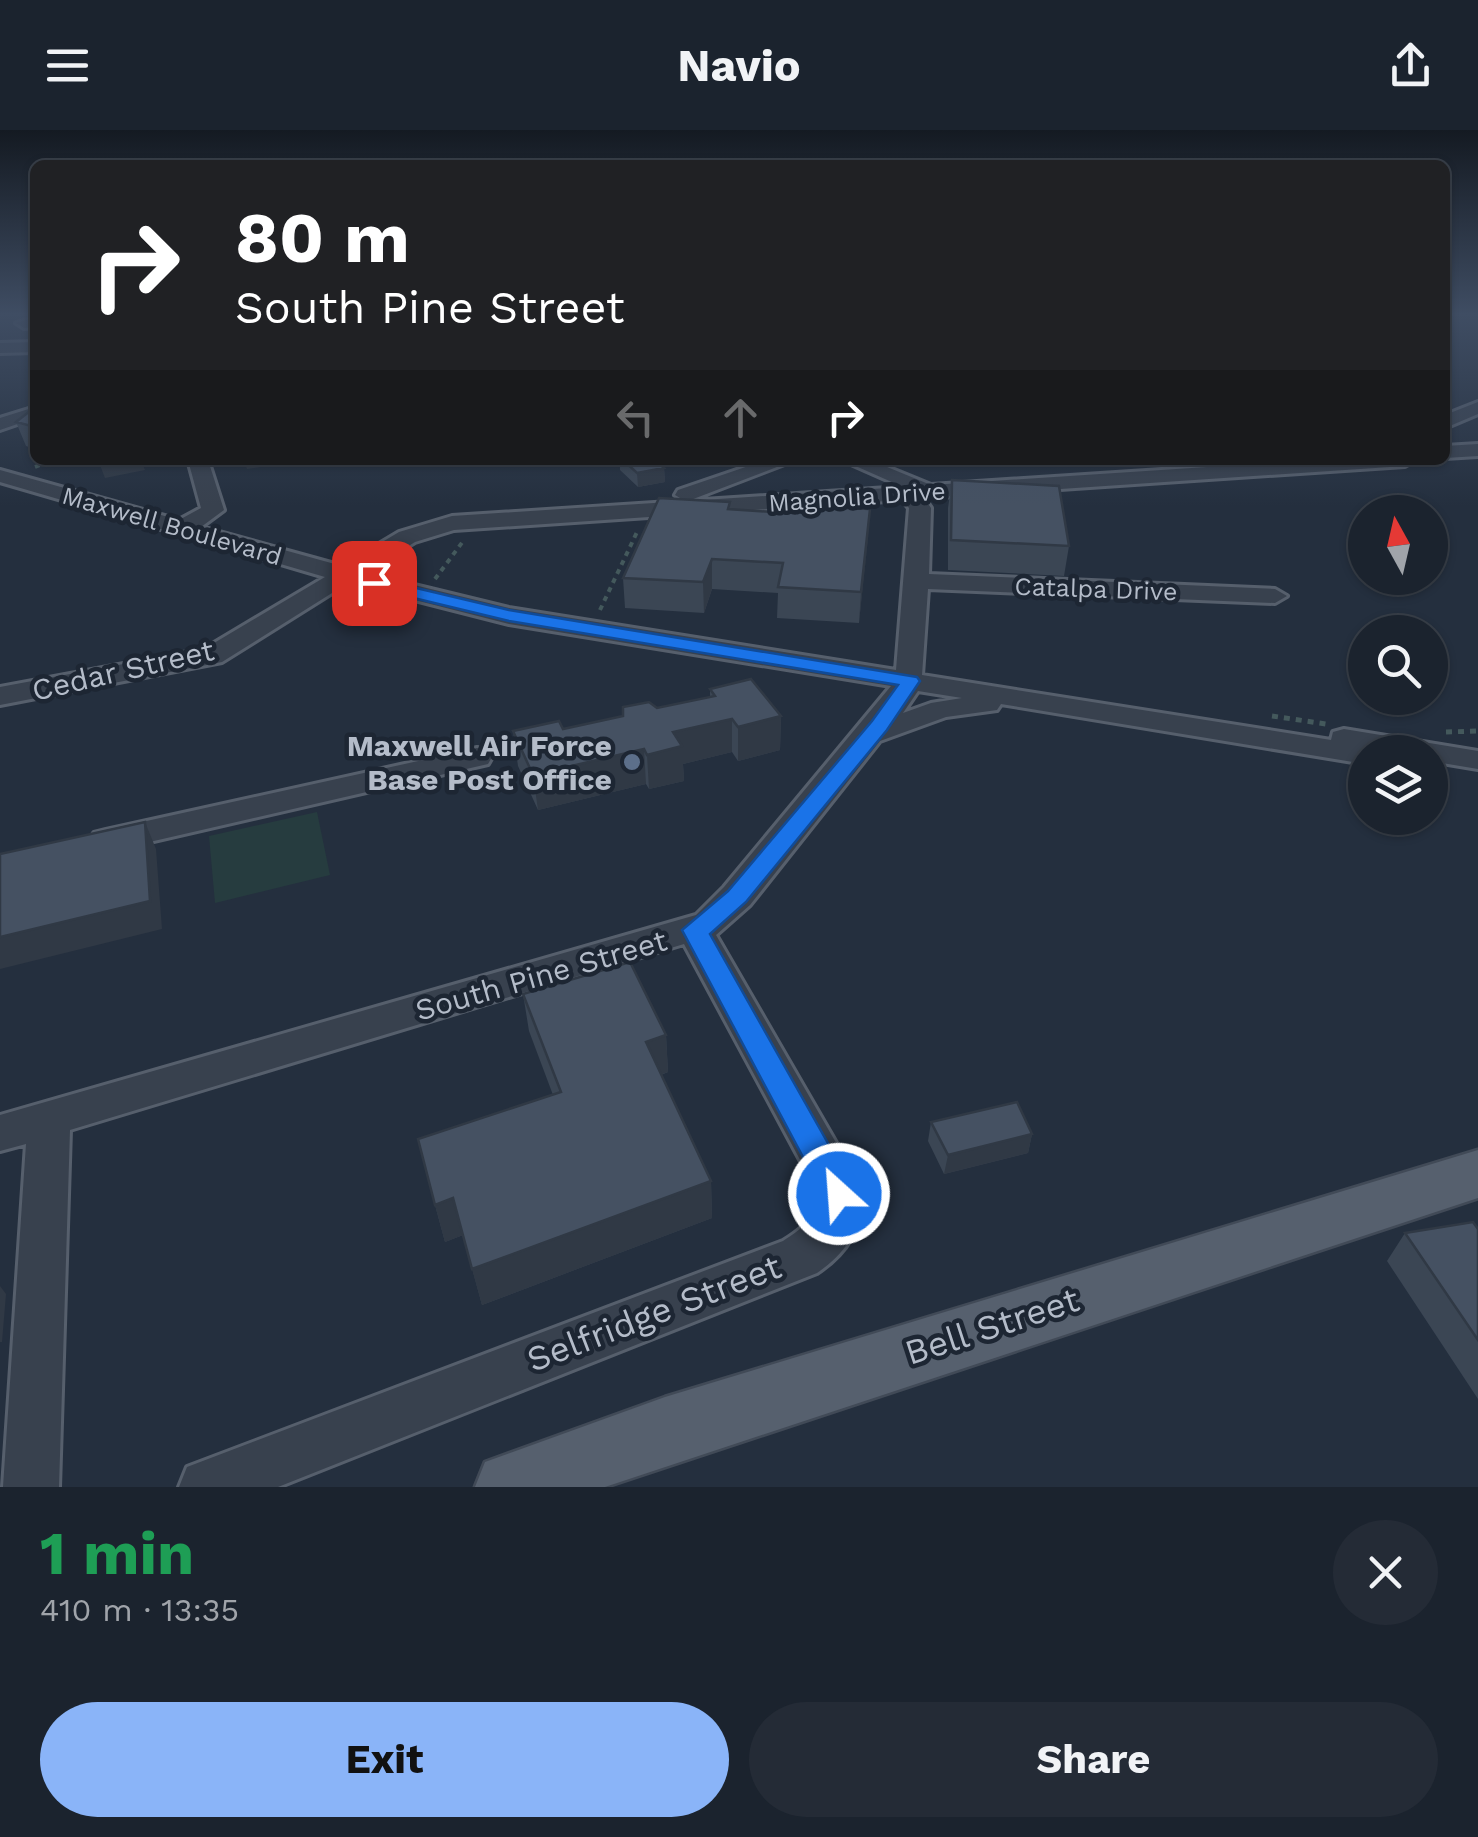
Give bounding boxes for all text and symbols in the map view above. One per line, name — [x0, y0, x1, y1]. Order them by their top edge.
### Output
icon: menu — [40, 38, 95, 93]
icon: share — [1383, 38, 1438, 93]
text: Navio — [677, 39, 801, 92]
text: 80 m — [235, 197, 410, 279]
icon: right — [70, 200, 200, 330]
text: South Pine Street — [235, 281, 625, 334]
icon: left — [608, 390, 663, 445]
icon: ahead — [713, 390, 768, 445]
icon: right — [818, 390, 873, 445]
street label: Magnolia Drive — [767, 476, 947, 518]
street label: Maxwell Boulevard — [59, 481, 285, 571]
north arrow — [1348, 495, 1448, 595]
map controls — [1348, 495, 1448, 835]
pin — [332, 541, 417, 626]
icon: arrive — [347, 556, 402, 611]
street label: Catalpa Drive — [1014, 572, 1178, 606]
button: search — [1348, 615, 1448, 715]
street label: Cedar Street — [29, 632, 218, 708]
place label: Maxwell Air Force Base Post Office — [347, 728, 612, 797]
button: layers — [1348, 735, 1448, 835]
marker: Maxwell Air Force Base Post Office — [621, 751, 643, 773]
street label: South Pine Street — [411, 922, 671, 1028]
position arrow — [787, 1142, 891, 1246]
street label: Selfridge Street — [521, 1245, 787, 1381]
street label: Bell Street — [900, 1278, 1085, 1374]
text: 1 min — [40, 1518, 194, 1589]
button: close — [1333, 1520, 1438, 1625]
text: 410 m · 13:35 — [40, 1591, 239, 1629]
button: Exit — [40, 1702, 729, 1817]
button: Share — [749, 1702, 1438, 1817]

